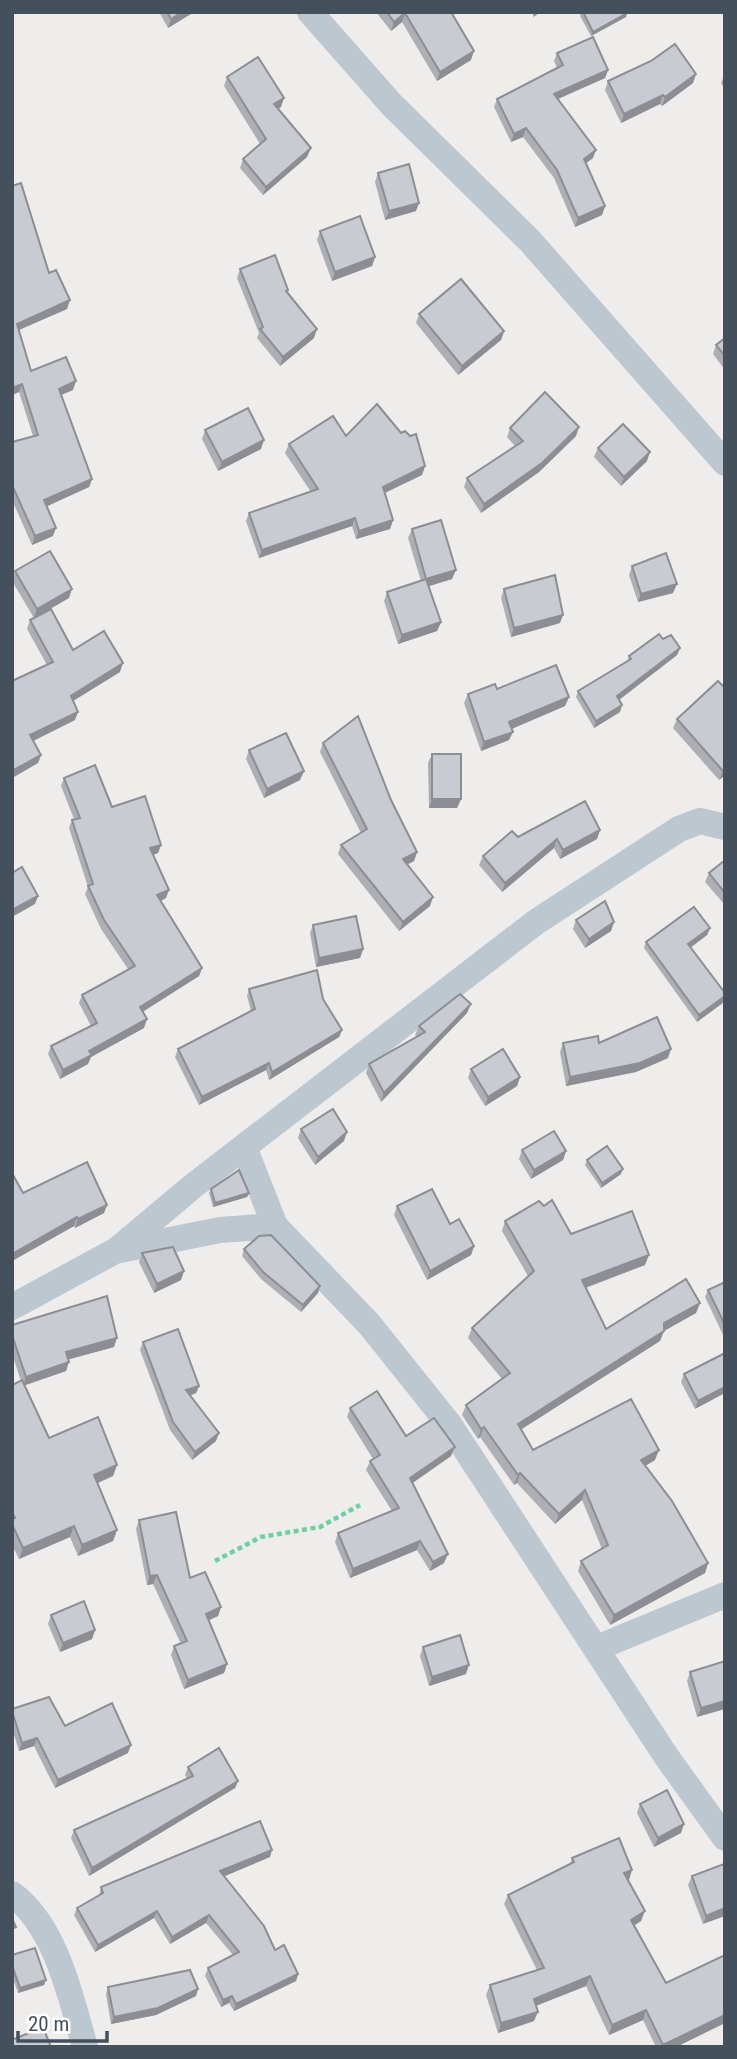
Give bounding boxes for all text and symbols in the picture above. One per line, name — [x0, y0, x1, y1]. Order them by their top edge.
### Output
scale bar — [18, 2000, 107, 2044]
text: 20 m — [28, 2012, 69, 2036]

